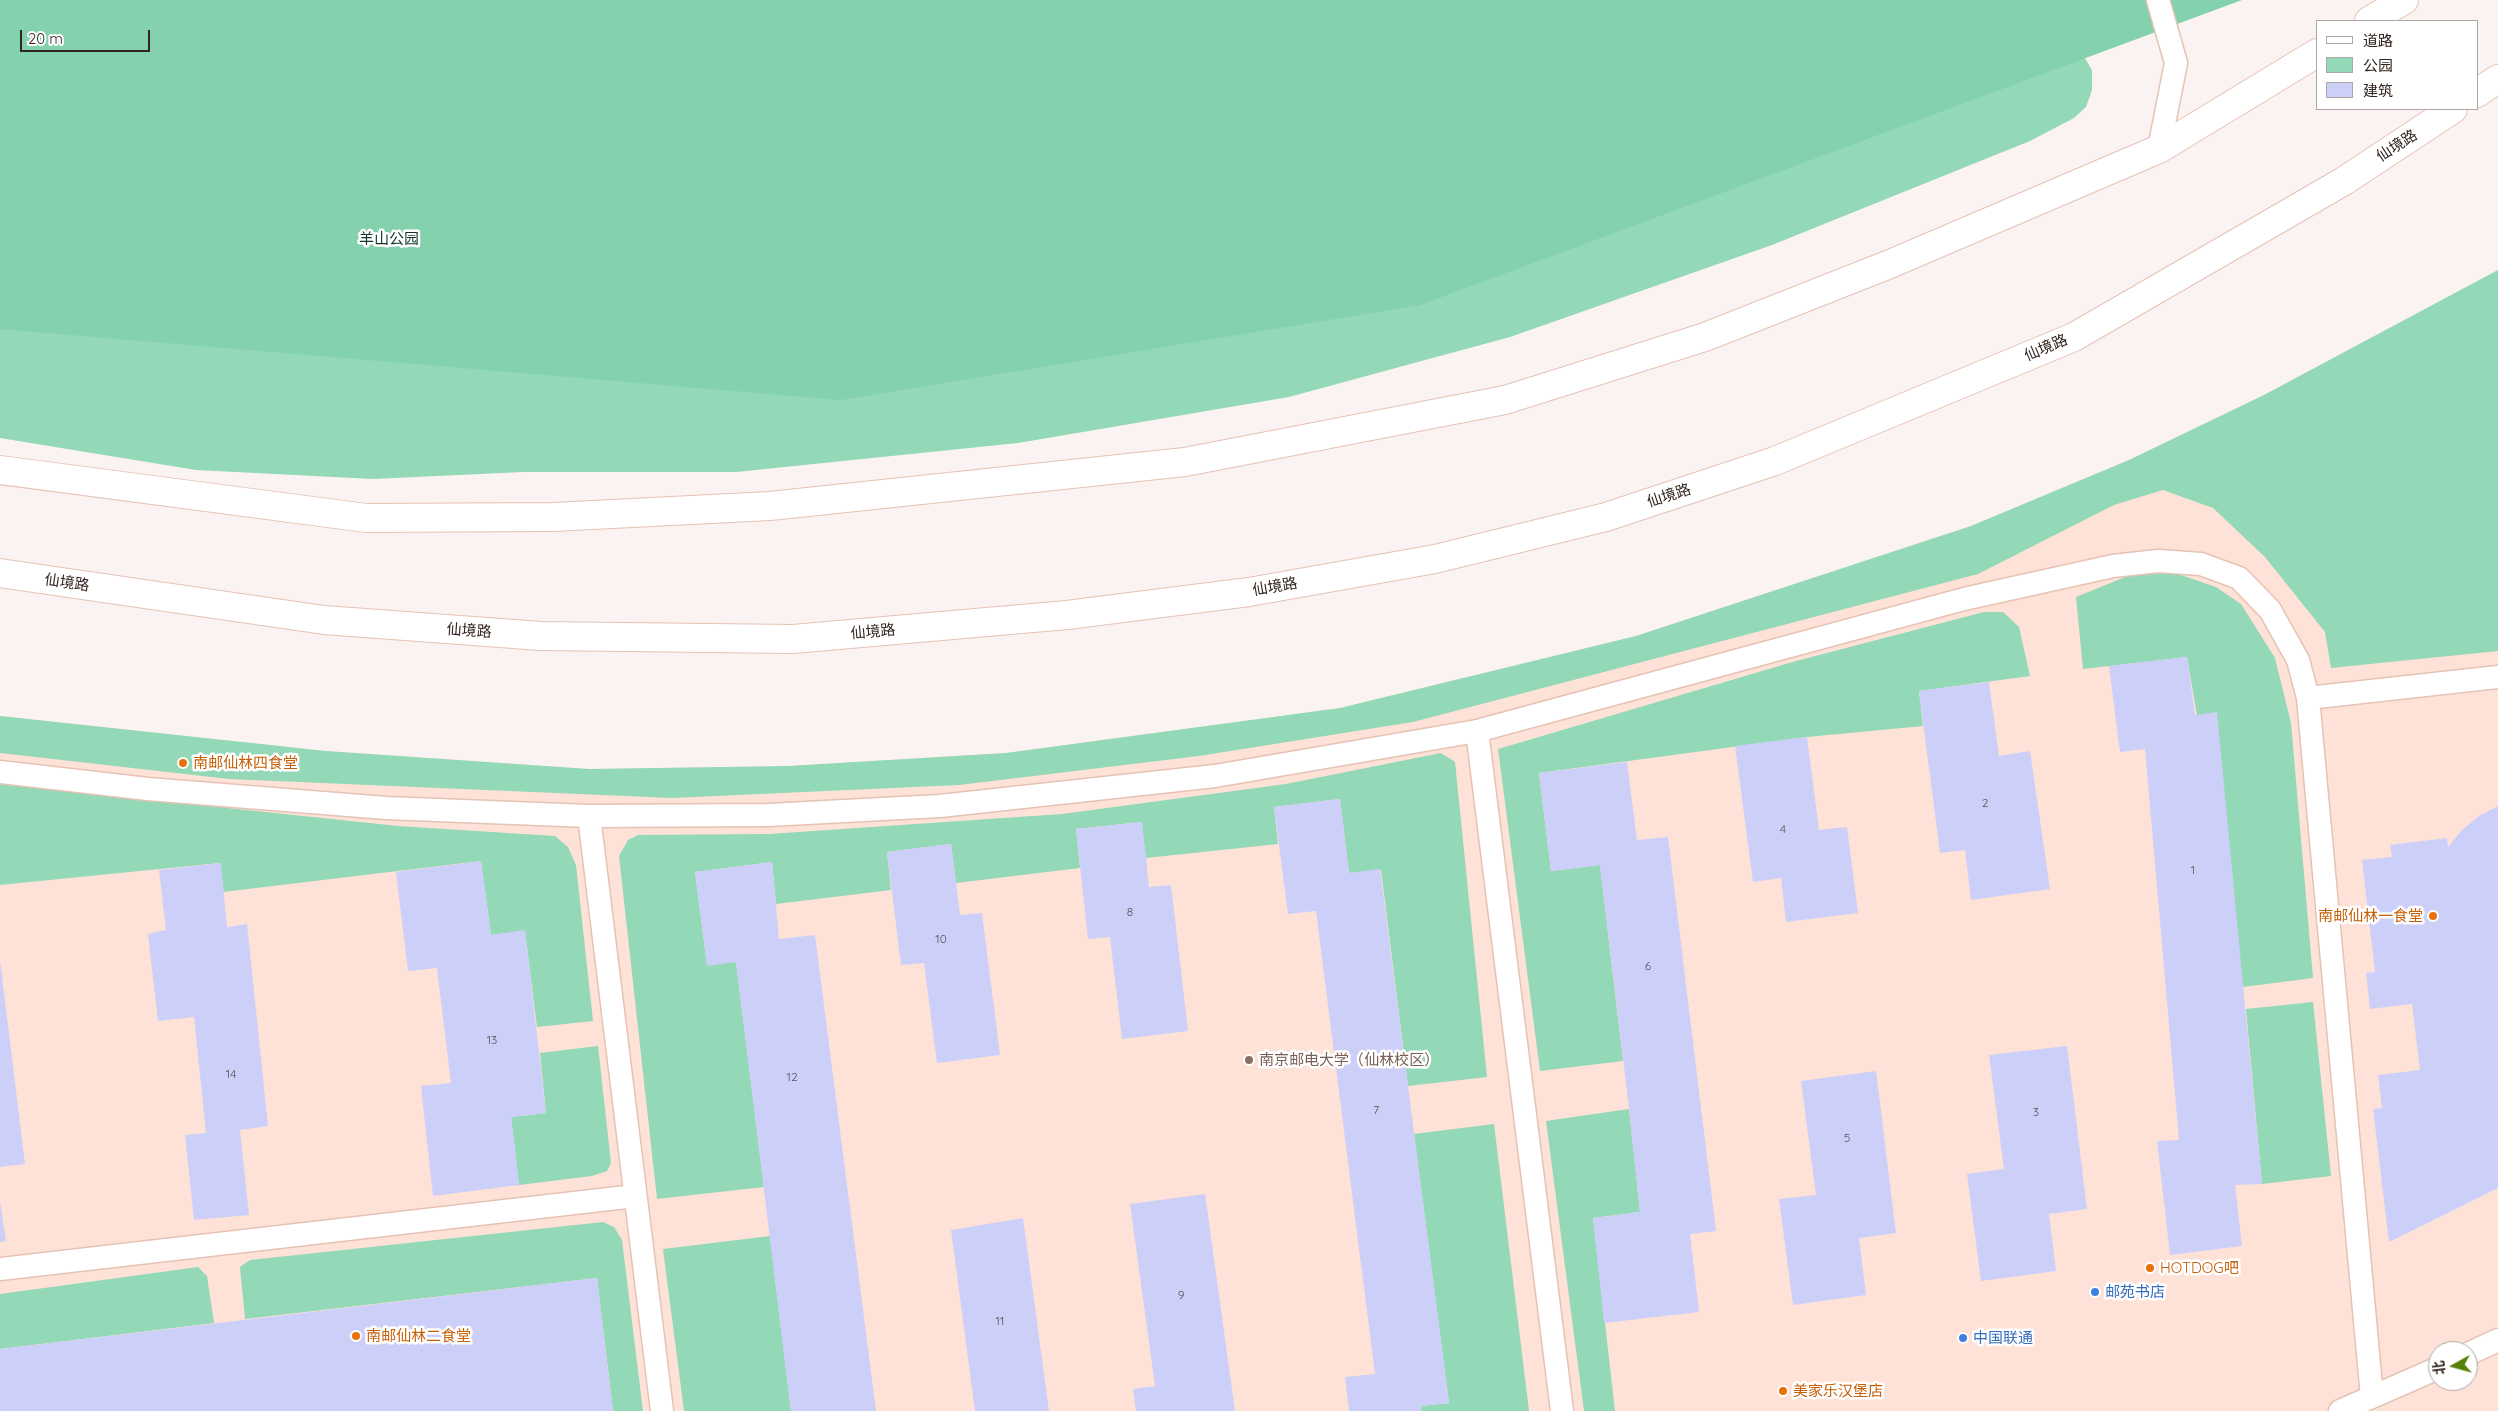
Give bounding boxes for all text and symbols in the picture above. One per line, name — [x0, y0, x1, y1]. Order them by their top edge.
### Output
scale bar — [22, 20, 152, 52]
legend — [2316, 20, 2478, 110]
text: 20 m — [28, 29, 63, 48]
text: 道路 — [2363, 31, 2393, 50]
text: 公园 — [2363, 56, 2393, 75]
text: 建筑 — [2363, 81, 2393, 100]
street label: 仙境路 — [2373, 126, 2421, 166]
park label: 羊山公园 — [359, 230, 419, 248]
street label: 仙境路 — [2022, 331, 2070, 365]
street label: 仙境路 — [1645, 480, 1693, 512]
street label: 仙境路 — [43, 571, 91, 595]
street label: 仙境路 — [1251, 574, 1299, 600]
street label: 仙境路 — [446, 620, 492, 642]
street label: 仙境路 — [850, 621, 896, 643]
place label: 南邮仙林四食堂 — [193, 754, 298, 772]
marker: 南邮仙林四食堂 — [177, 757, 189, 769]
house number: 2 — [1982, 796, 1988, 810]
house number: 4 — [1780, 822, 1786, 836]
house number: 1 — [2191, 863, 2195, 877]
house number: 8 — [1127, 905, 1133, 919]
place label: 南邮仙林一食堂 — [2318, 907, 2423, 925]
marker: 南邮仙林一食堂 — [2427, 910, 2439, 922]
house number: 10 — [935, 932, 947, 946]
house number: 6 — [1645, 959, 1651, 973]
house number: 13 — [487, 1033, 497, 1047]
place label: 南京邮电大学（仙林校区） — [1259, 1051, 1439, 1069]
marker: 南京邮电大学（仙林校区） — [1243, 1054, 1255, 1066]
house number: 14 — [226, 1067, 236, 1081]
house number: 12 — [786, 1070, 798, 1084]
house number: 7 — [1373, 1103, 1379, 1117]
house number: 3 — [2033, 1105, 2039, 1119]
house number: 5 — [1844, 1131, 1850, 1145]
place label: HOTDOG吧 — [2160, 1259, 2239, 1277]
marker: HOTDOG吧 — [2144, 1262, 2156, 1274]
place label: 邮苑书店 — [2105, 1283, 2165, 1301]
marker: 邮苑书店 — [2089, 1286, 2101, 1298]
house number: 9 — [1178, 1288, 1184, 1302]
house number: 11 — [996, 1314, 1004, 1328]
place label: 南邮仙林二食堂 — [366, 1327, 471, 1345]
place label: 中国联通 — [1973, 1329, 2033, 1347]
marker: 南邮仙林二食堂 — [350, 1330, 362, 1342]
marker: 中国联通 — [1957, 1332, 1969, 1344]
north arrow — [2428, 1341, 2478, 1391]
text: 北 — [2429, 1360, 2449, 1376]
place label: 美家乐汉堡店 — [1793, 1382, 1883, 1400]
marker: 美家乐汉堡店 — [1777, 1385, 1789, 1397]

